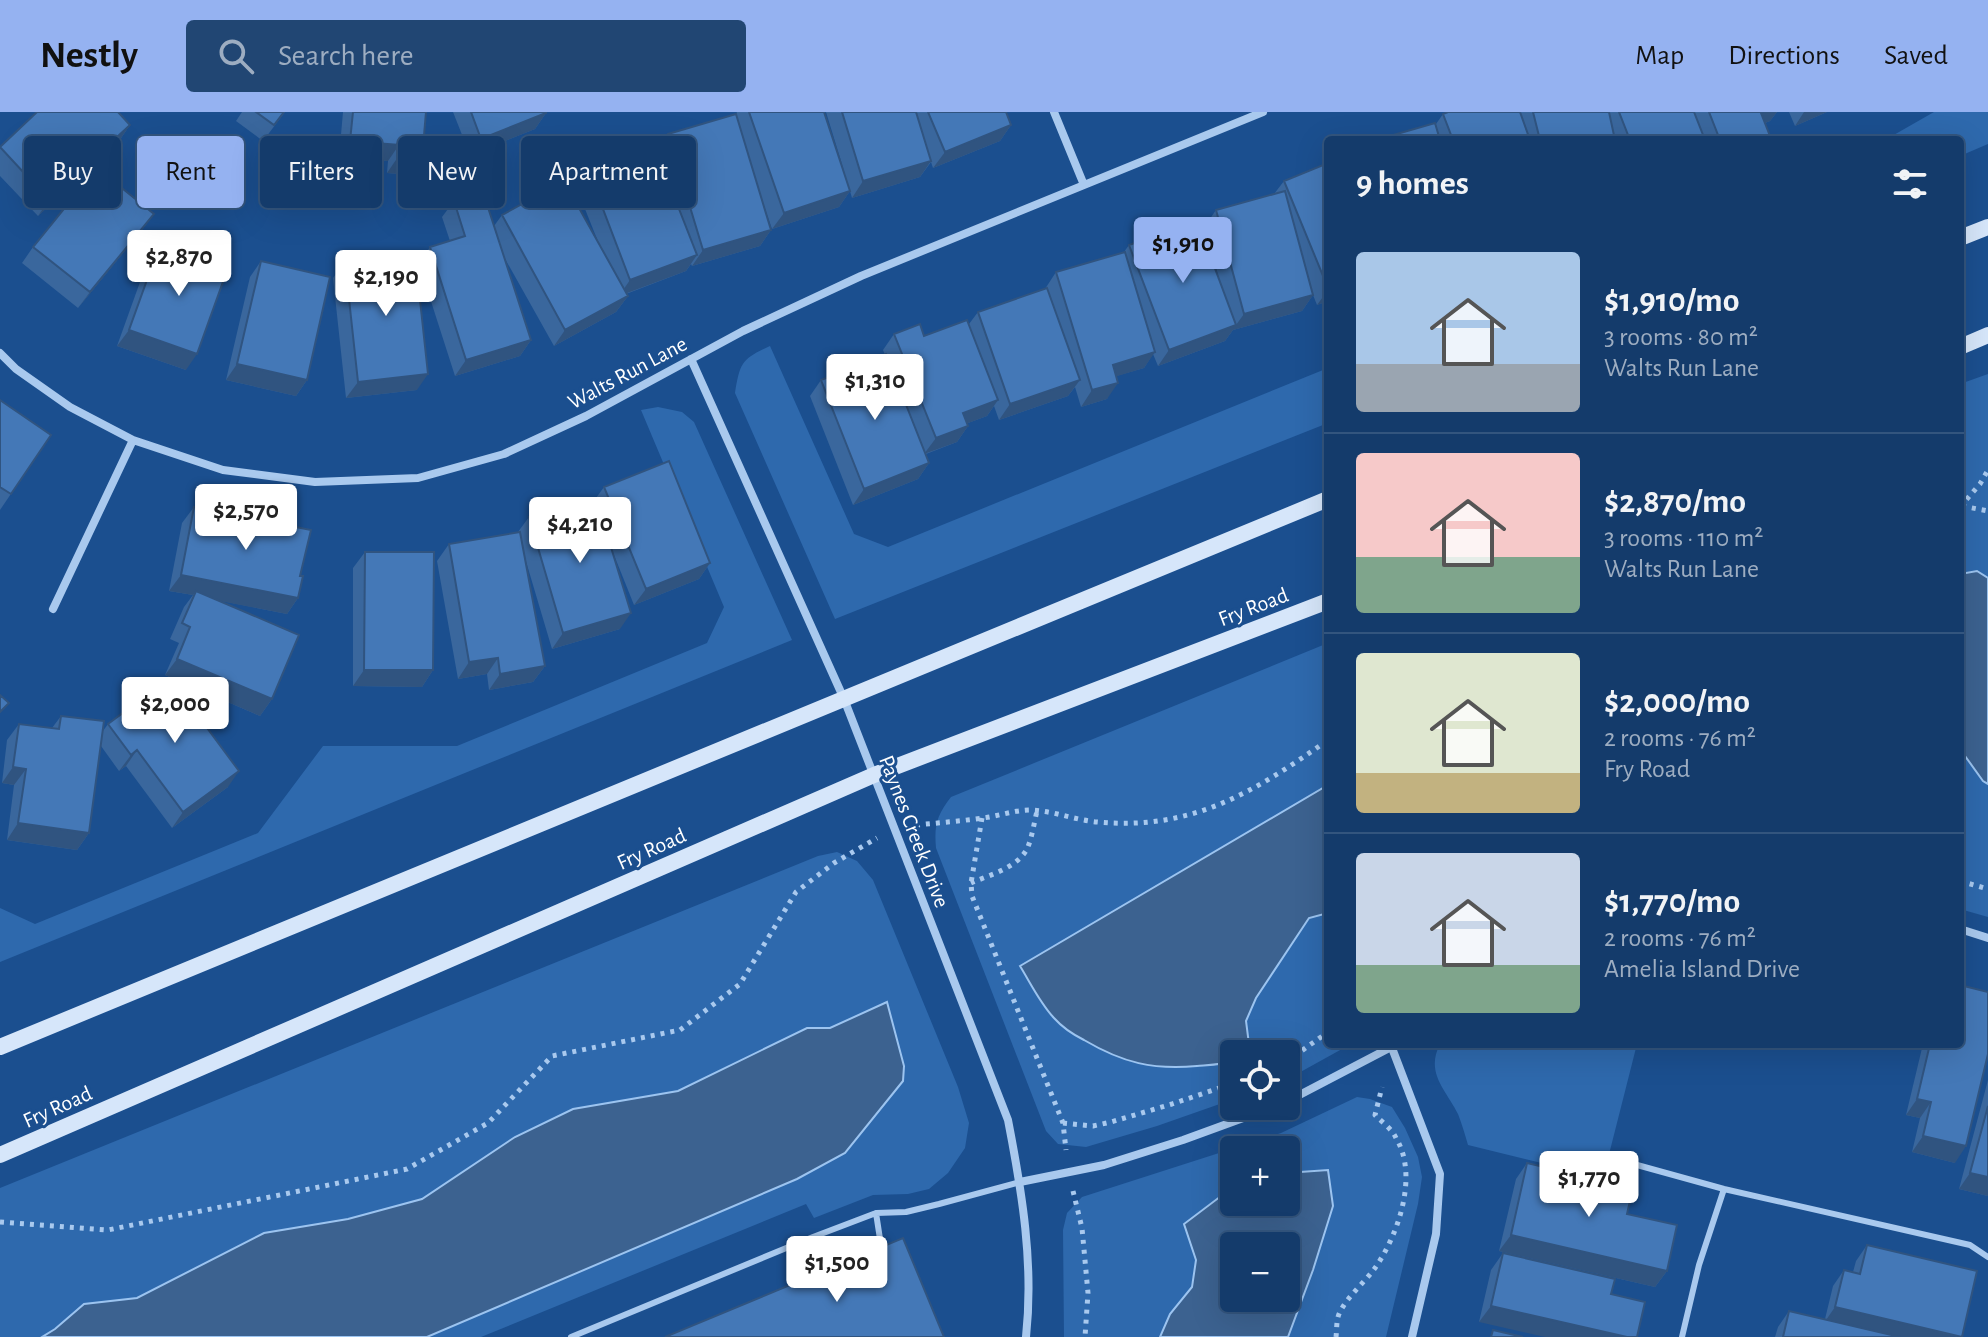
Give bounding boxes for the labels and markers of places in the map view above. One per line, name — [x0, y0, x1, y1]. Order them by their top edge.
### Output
pin: $1,910 — [1118, 217, 1248, 285]
pin: $2,870 — [114, 230, 244, 298]
pin: $2,190 — [321, 250, 451, 318]
pin: $1,310 — [810, 354, 940, 422]
pin: $2,570 — [181, 484, 311, 552]
pin: $4,210 — [515, 497, 645, 565]
pin: $2,000 — [110, 677, 240, 745]
pin: $1,770 — [1524, 1151, 1654, 1219]
pin: $1,500 — [772, 1236, 902, 1304]

